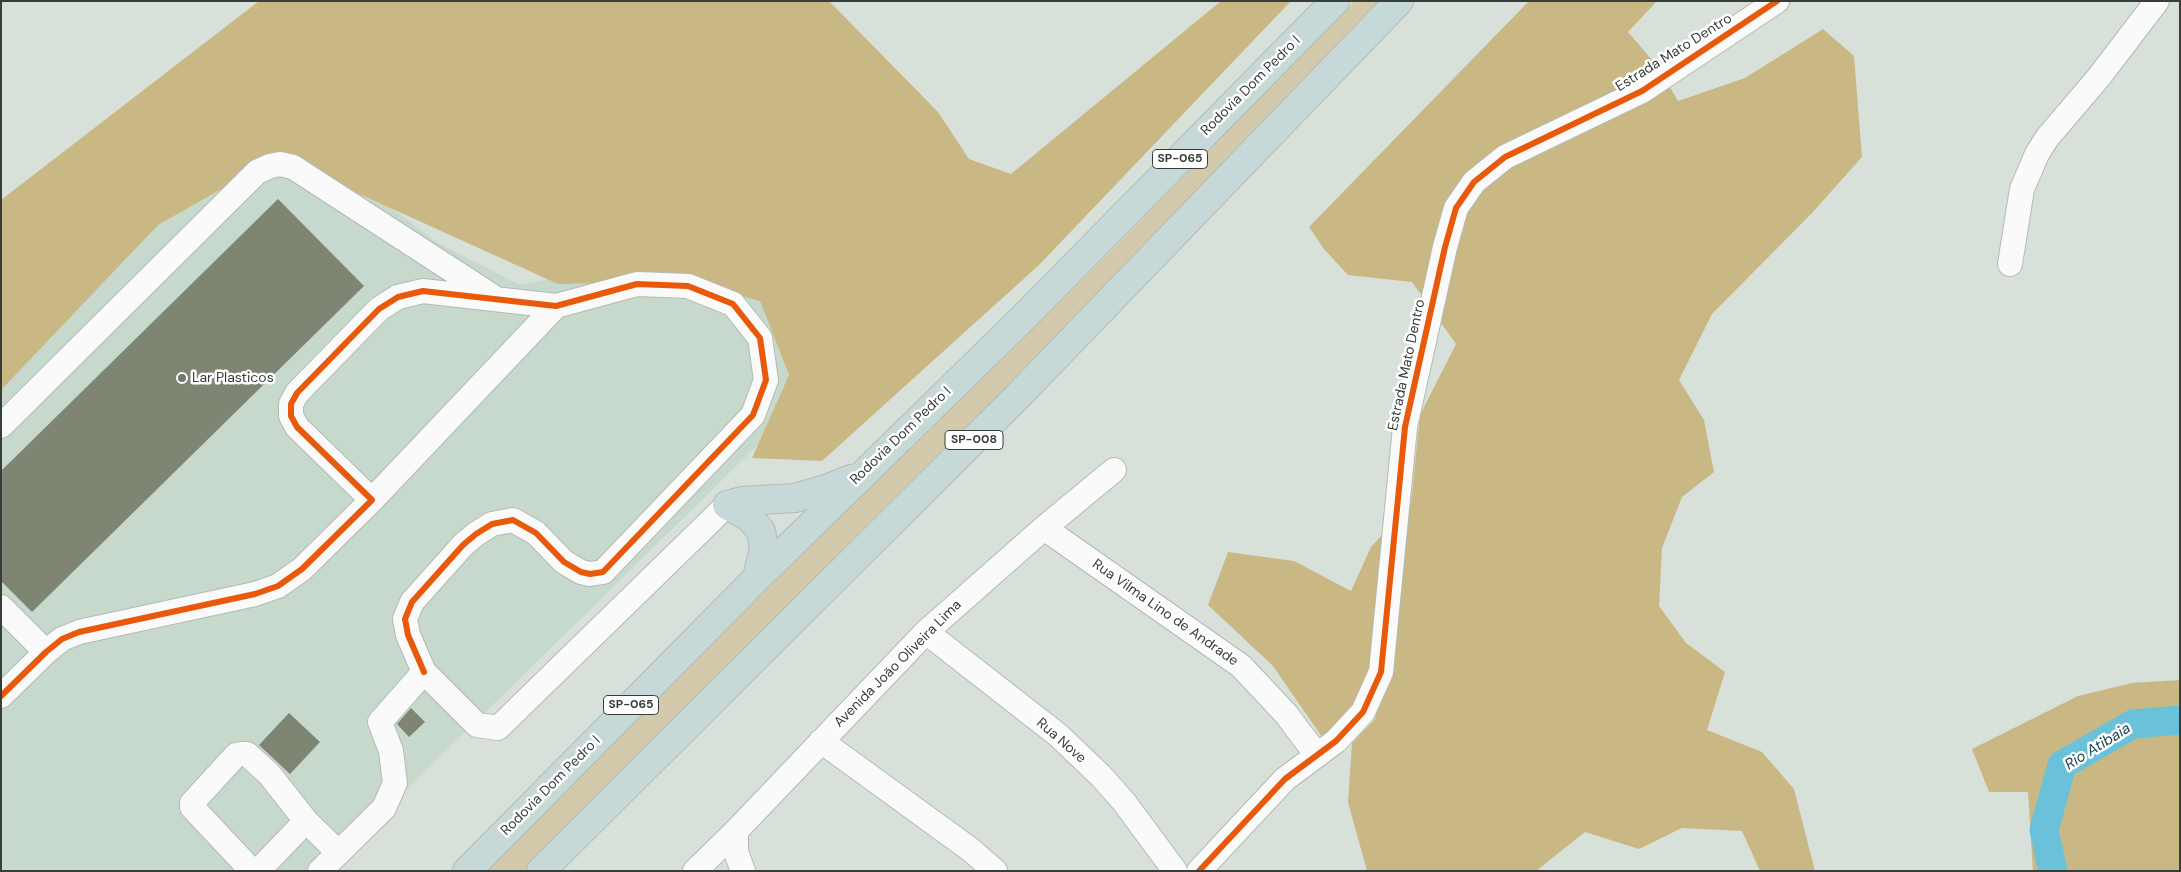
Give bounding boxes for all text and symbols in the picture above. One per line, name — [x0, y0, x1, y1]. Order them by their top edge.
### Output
street label: Estrada Mato Dentro — [1613, 10, 1735, 96]
street label: Rodovia Dom Pedro I — [1198, 33, 1304, 139]
road number: SP-065 — [1152, 150, 1208, 168]
street label: Estrada Mato Dentro — [1385, 298, 1429, 432]
place label: Lar Plasticos — [192, 370, 274, 386]
marker: Lar Plasticos — [176, 372, 188, 384]
street label: Rodovia Dom Pedro I — [847, 383, 955, 489]
road number: SP-008 — [945, 430, 1003, 450]
street label: Rua Vilma Lino de Andrade — [1089, 556, 1241, 670]
street label: Avenida João Oliveira Lima — [831, 597, 965, 731]
road number: SP-065 — [604, 696, 658, 714]
street label: Rua Nove — [1033, 715, 1089, 767]
water label: Rio Atibaia — [2062, 720, 2134, 774]
street label: Rodovia Dom Pedro I — [498, 733, 604, 839]

